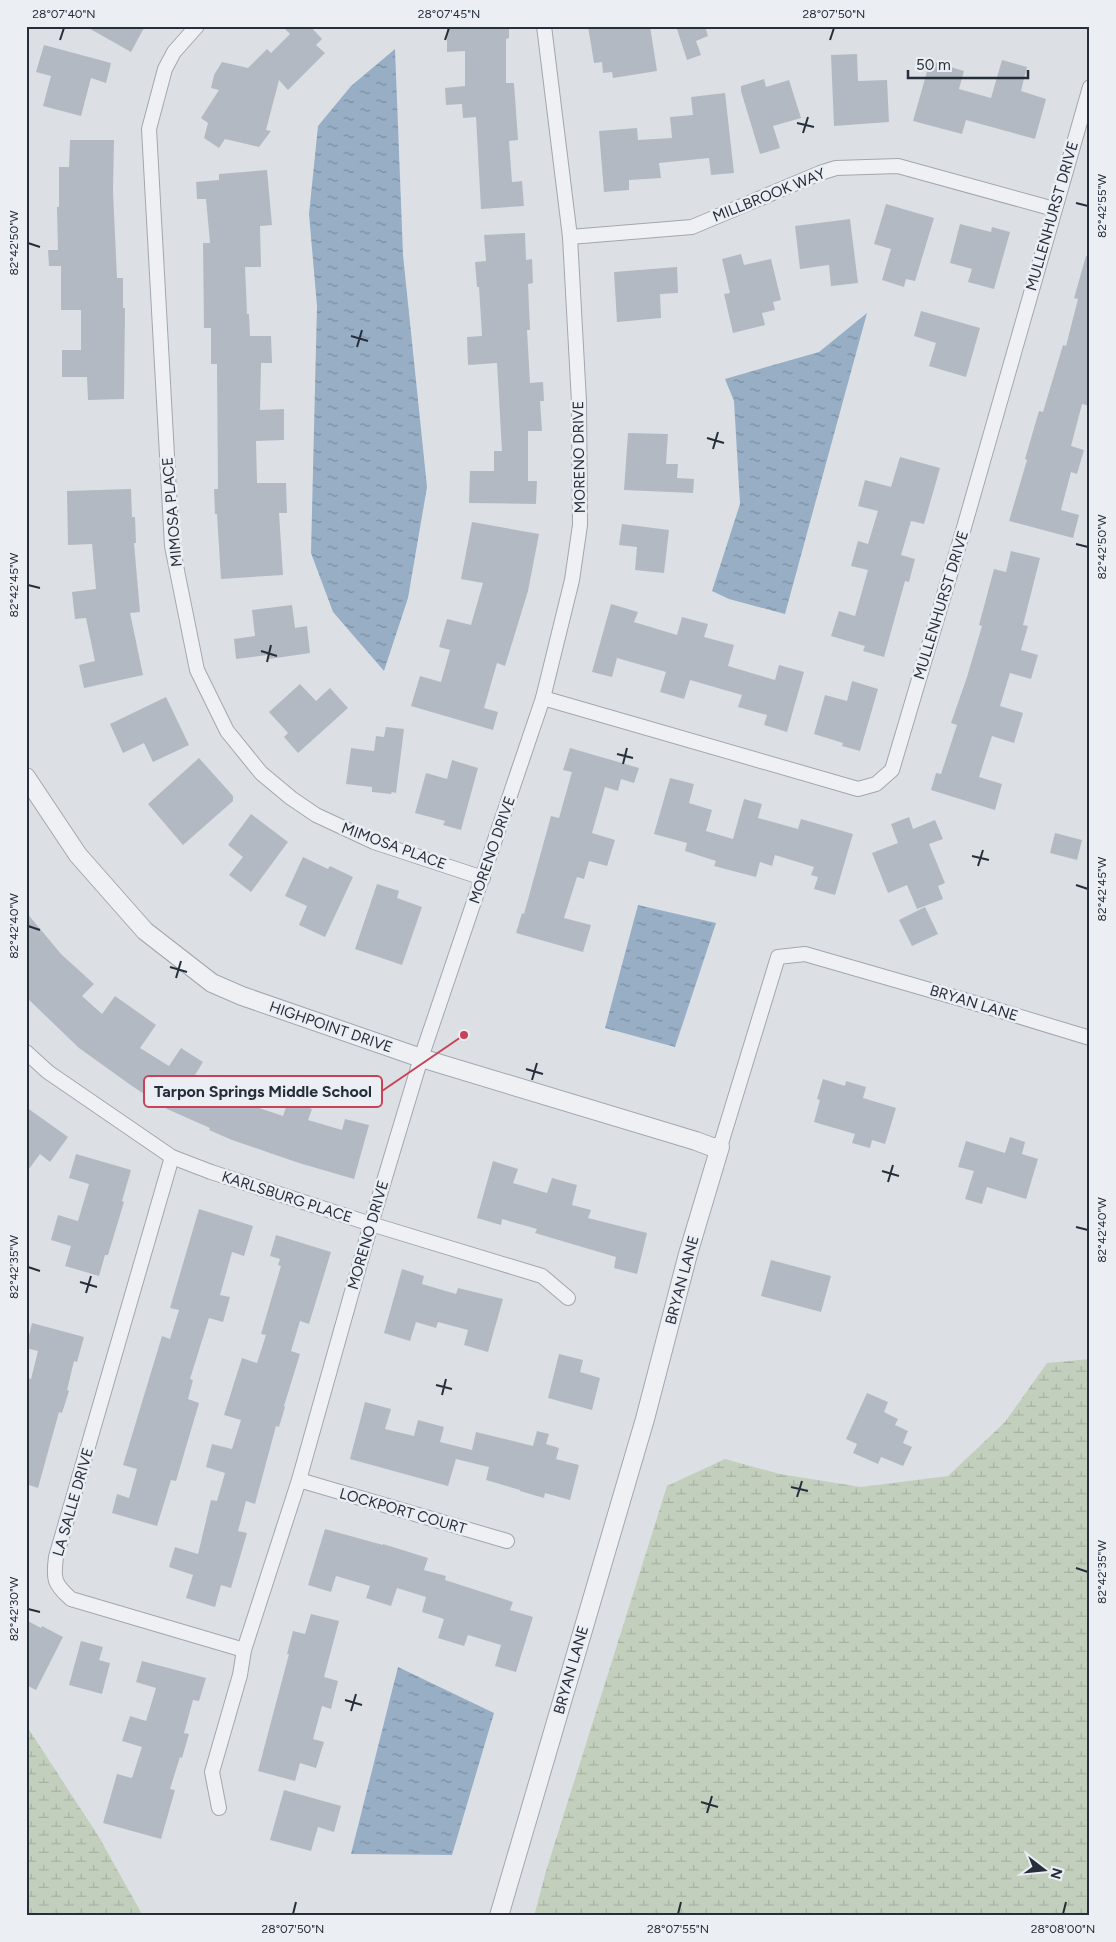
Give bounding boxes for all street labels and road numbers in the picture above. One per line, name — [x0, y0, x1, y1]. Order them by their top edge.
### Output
street label: MULLENHURST DRIVE — [1022, 139, 1082, 293]
street label: MILLBROOK WAY — [710, 164, 828, 226]
street label: MORENO DRIVE — [569, 401, 589, 513]
street label: MIMOSA PLACE — [158, 456, 186, 568]
street label: MULLENHURST DRIVE — [910, 528, 972, 682]
street label: MORENO DRIVE — [465, 794, 519, 906]
street label: MIMOSA PLACE — [339, 819, 449, 873]
street label: BRYAN LANE — [928, 981, 1020, 1025]
street label: HIGHPOINT DRIVE — [267, 997, 395, 1057]
street label: KARLSBURG PLACE — [220, 1167, 354, 1227]
street label: MORENO DRIVE — [344, 1178, 392, 1292]
street label: BRYAN LANE — [661, 1233, 703, 1327]
street label: LA SALLE DRIVE — [49, 1446, 97, 1558]
street label: LOCKPORT COURT — [337, 1484, 469, 1538]
street label: BRYAN LANE — [550, 1624, 592, 1716]

